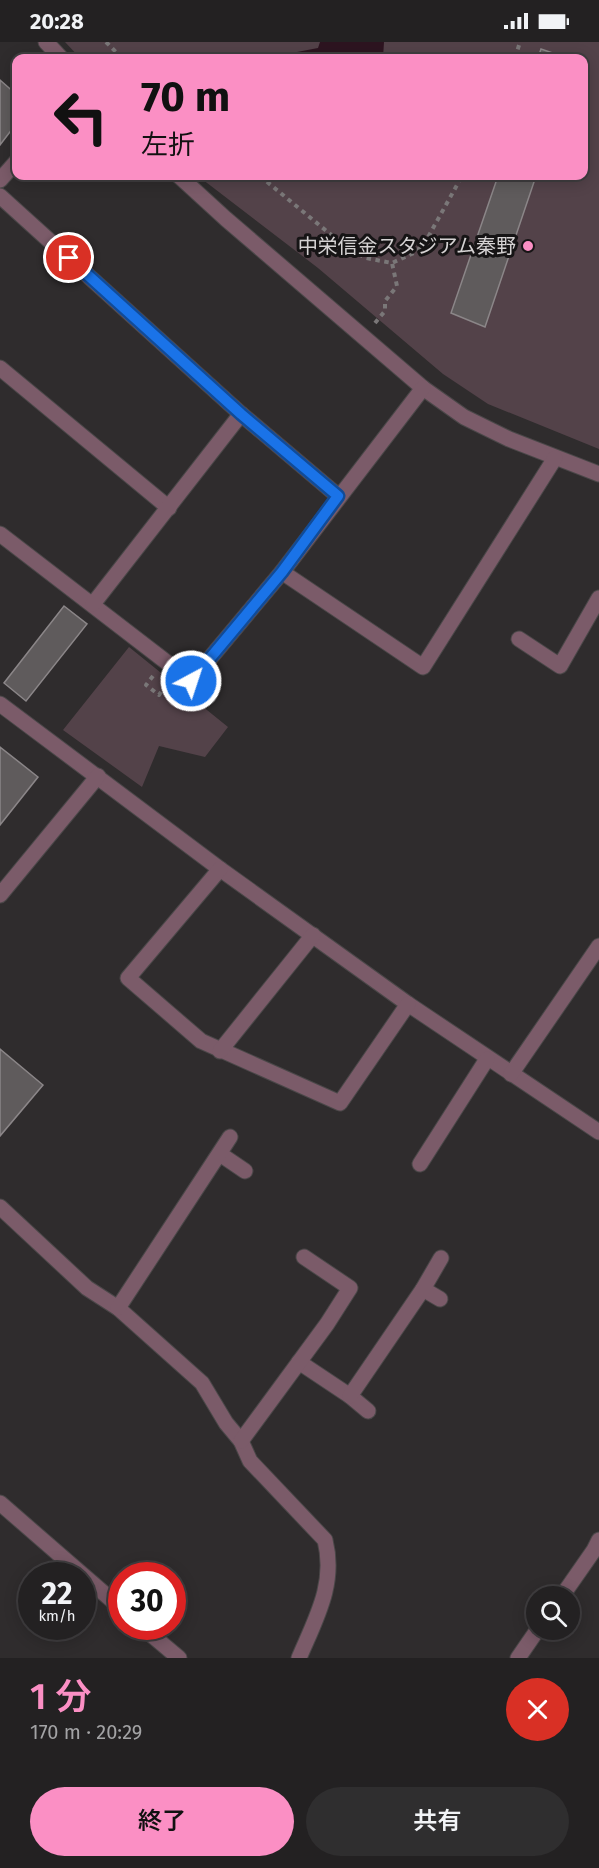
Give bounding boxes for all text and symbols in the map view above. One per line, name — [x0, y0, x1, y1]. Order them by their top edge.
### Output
text: 20:28 — [30, 8, 84, 35]
text: 70 m — [141, 72, 230, 122]
icon: left — [42, 78, 120, 156]
text: 左折 — [141, 129, 195, 161]
pin — [43, 232, 94, 283]
place label: 中栄信金スタジアム秦野 — [297, 234, 516, 258]
marker: 中栄信金スタジアム秦野 — [521, 239, 535, 253]
icon: arrive — [52, 241, 85, 274]
position arrow — [159, 649, 223, 713]
speed limit sign: 30 — [108, 1562, 186, 1640]
text: 22 — [41, 1576, 73, 1612]
map controls — [526, 1586, 580, 1640]
button: search — [526, 1586, 580, 1640]
text: km/h — [38, 1607, 76, 1625]
text: 1 分 — [30, 1675, 91, 1719]
button: close — [506, 1678, 569, 1741]
text: 170 m · 20:29 — [30, 1720, 142, 1744]
button: 終了 — [30, 1787, 294, 1856]
button: 共有 — [306, 1787, 569, 1856]

